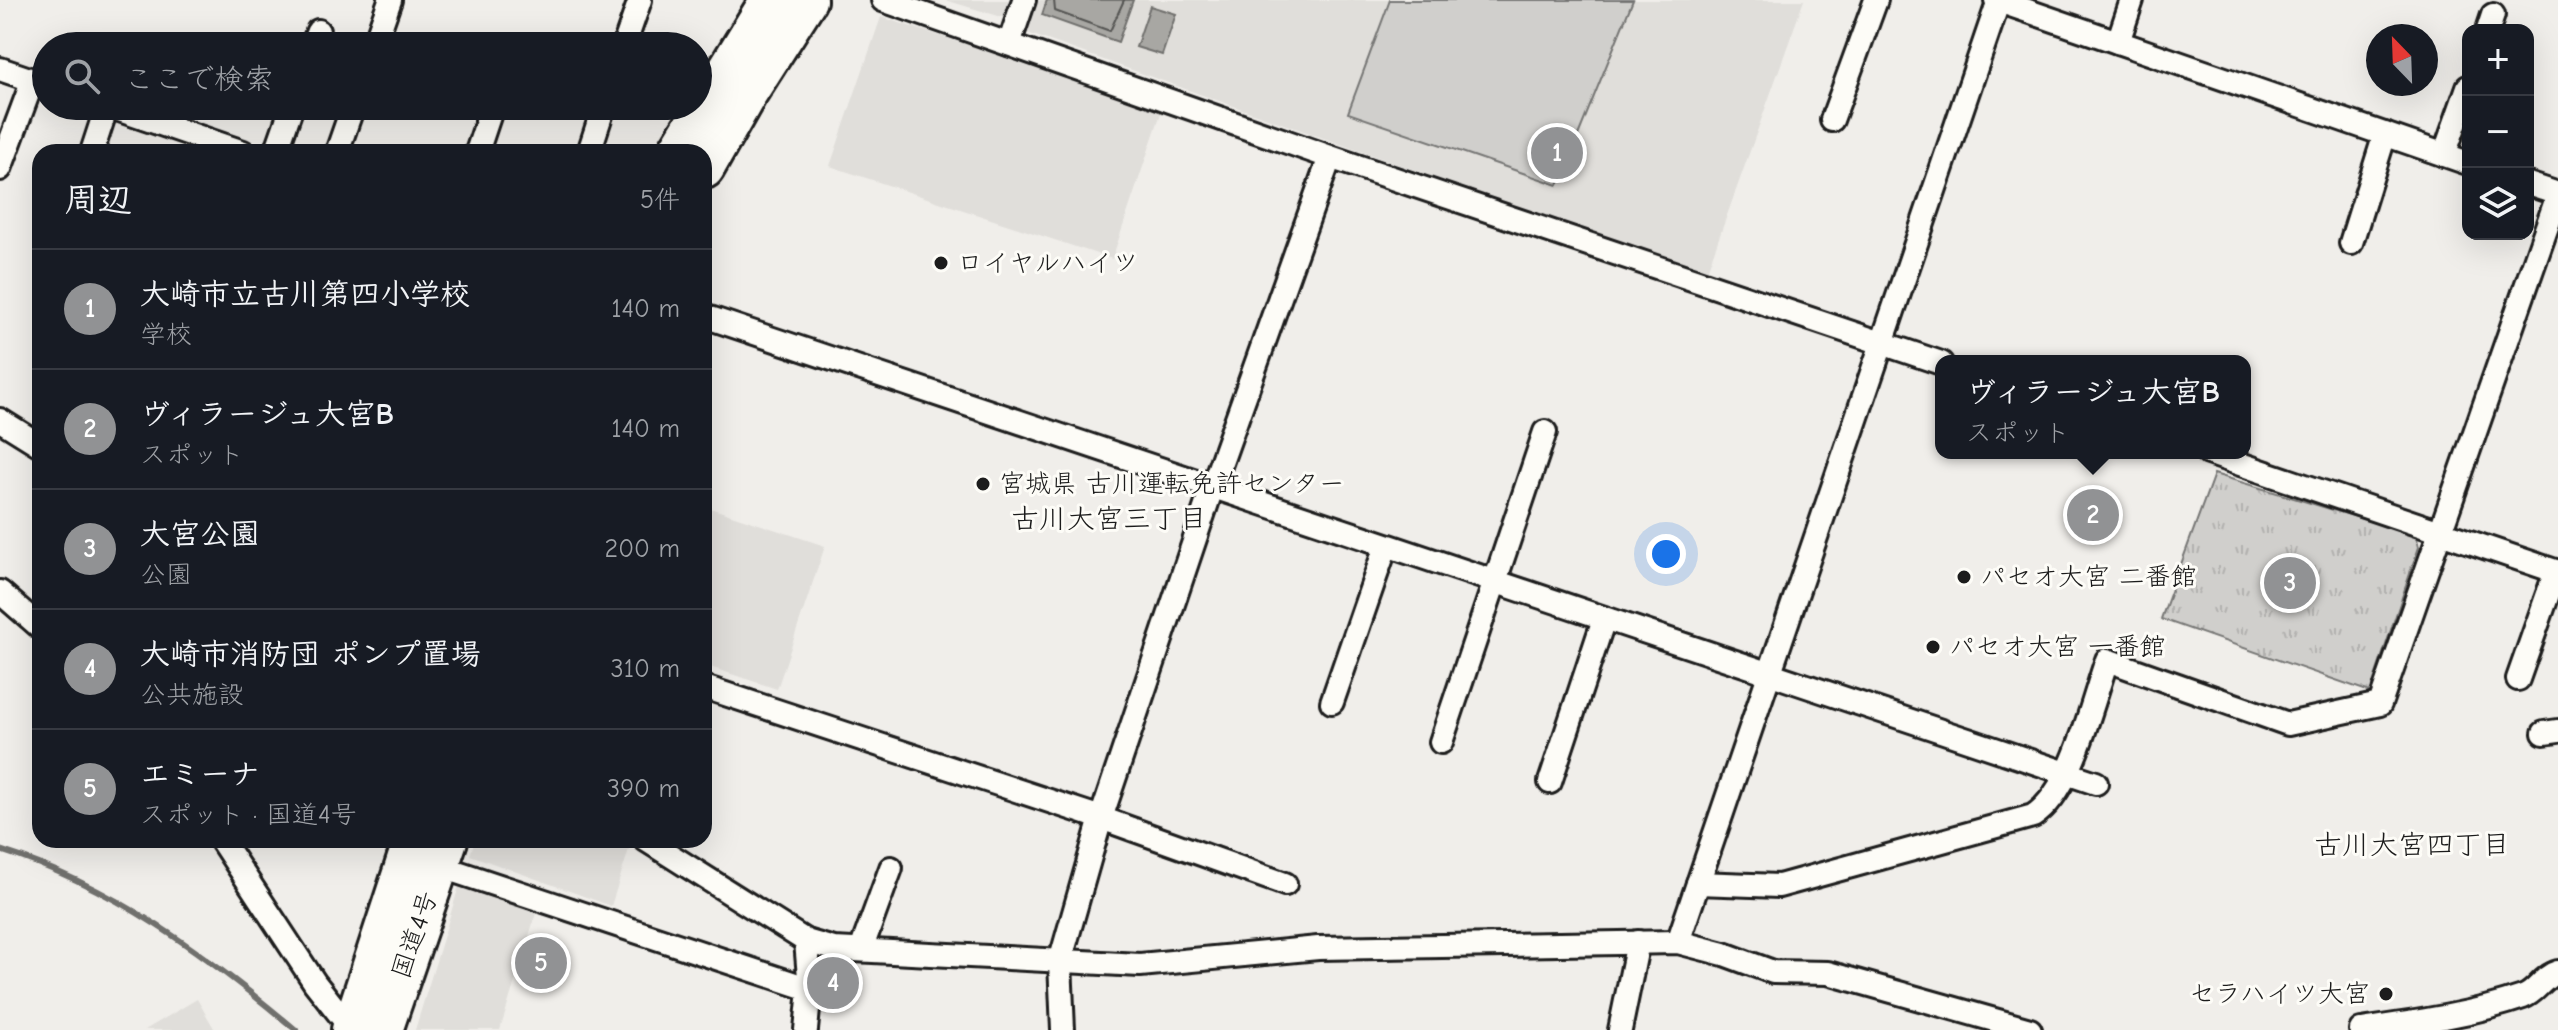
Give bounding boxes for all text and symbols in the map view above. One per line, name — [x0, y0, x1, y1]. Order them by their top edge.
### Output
north arrow — [2366, 24, 2438, 96]
map controls — [2462, 24, 2534, 240]
button: + — [2462, 24, 2534, 96]
search box — [32, 32, 712, 120]
icon: search — [60, 54, 104, 98]
text: ここで検索 — [124, 62, 274, 97]
button: − — [2462, 96, 2534, 168]
pin: 1 — [1531, 123, 1583, 183]
button: layers — [2462, 168, 2534, 240]
text: 周辺 — [64, 180, 132, 220]
text: 5件 — [640, 185, 680, 215]
place label: ロイヤルハイツ — [957, 248, 1138, 278]
marker: ロイヤルハイツ — [932, 254, 950, 272]
text: 大崎市立古川第四小学校 — [140, 277, 470, 312]
text: 1 — [85, 294, 95, 324]
text: 140 m — [611, 294, 680, 324]
text: 学校 — [140, 320, 192, 350]
popup — [1935, 355, 2251, 459]
text: ヴィラージュ大宮B — [1966, 375, 2220, 410]
text: ヴィラージュ大宮B — [140, 397, 394, 432]
text: 2 — [84, 414, 96, 444]
text: 140 m — [611, 414, 680, 444]
text: スポット — [1966, 418, 2070, 448]
text: スポット — [140, 440, 244, 470]
place label: 宮城県 古川運転免許センター — [999, 469, 1345, 499]
marker: 宮城県 古川運転免許センター — [974, 475, 992, 493]
pin: 2 — [2067, 485, 2119, 545]
district label: 古川大宮三丁目 — [1011, 503, 1207, 535]
text: 大宮公園 — [140, 517, 260, 552]
text: 3 — [84, 534, 96, 564]
text: 200 m — [605, 534, 680, 564]
your location — [1646, 534, 1686, 574]
pin: 3 — [2264, 553, 2316, 613]
text: 公園 — [140, 560, 192, 590]
place label: パセオ大宮 二番館 — [1980, 562, 2197, 592]
marker: パセオ大宮 二番館 — [1955, 568, 1973, 586]
place label: パセオ大宮 一番館 — [1949, 632, 2166, 662]
text: 大崎市消防団 ポンプ置場 — [140, 637, 481, 672]
marker: パセオ大宮 一番館 — [1924, 638, 1942, 656]
text: 4 — [84, 654, 96, 684]
text: 310 m — [611, 654, 680, 684]
text: 公共施設 — [140, 680, 244, 710]
text: エミーナ — [140, 757, 260, 792]
text: 5 — [83, 774, 97, 804]
text: 390 m — [607, 774, 680, 804]
text: スポット · 国道4号 — [140, 800, 357, 830]
district label: 古川大宮四丁目 — [2314, 829, 2510, 861]
street label: 国道4号 — [386, 887, 444, 983]
pin: 5 — [515, 933, 567, 993]
pin: 4 — [807, 953, 859, 1013]
place label: セラハイツ大宮 — [2189, 979, 2370, 1009]
marker: セラハイツ大宮 — [2377, 985, 2395, 1003]

